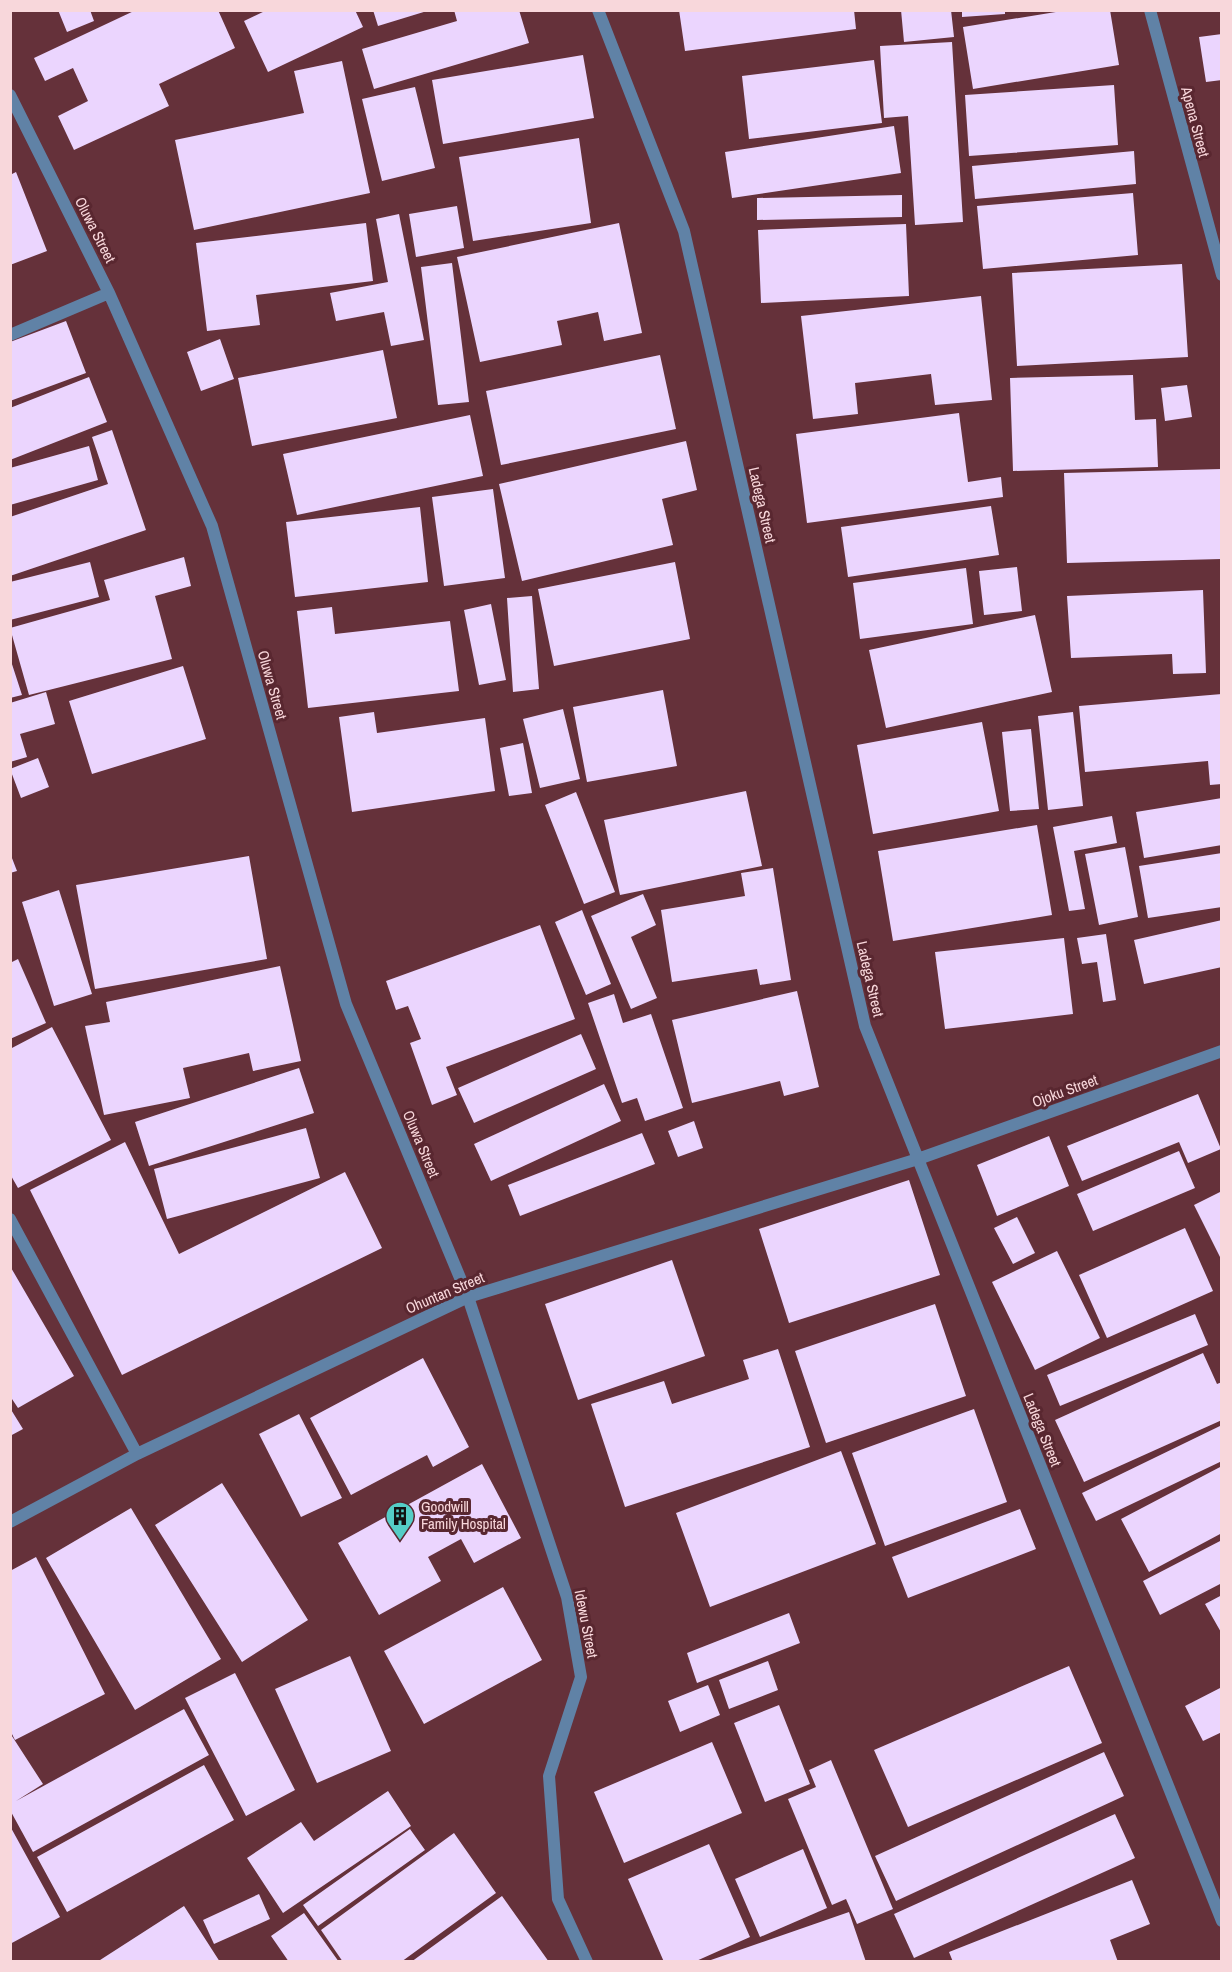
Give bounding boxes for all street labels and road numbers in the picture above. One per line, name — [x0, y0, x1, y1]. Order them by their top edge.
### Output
street label: Apena Street — [1176, 84, 1215, 160]
street label: Oluwa Street — [70, 193, 121, 267]
street label: Ladega Street — [744, 465, 782, 545]
street label: Oluwa Street — [253, 648, 293, 722]
street label: Ladega Street — [852, 939, 890, 1019]
street label: Ojoku Street — [1029, 1069, 1101, 1112]
street label: Oluwa Street — [398, 1107, 445, 1181]
street label: Ohuntan Street — [402, 1266, 488, 1319]
street label: Ladega Street — [1018, 1390, 1067, 1470]
street label: Idewu Street — [570, 1588, 603, 1660]

